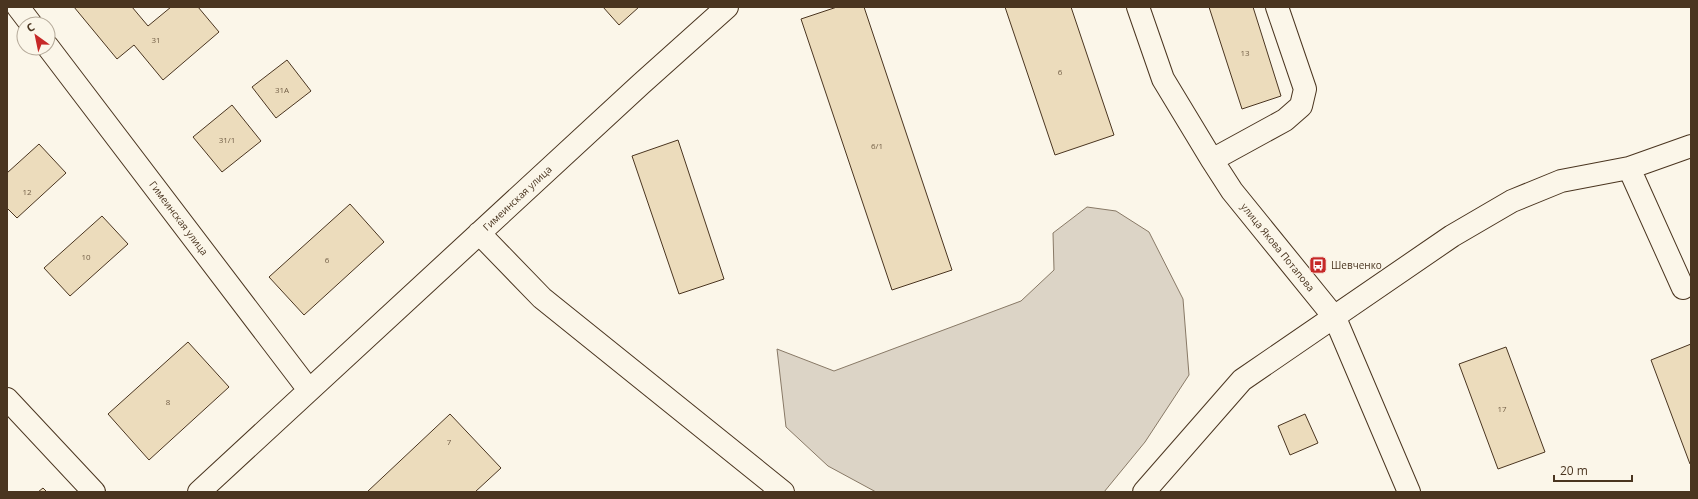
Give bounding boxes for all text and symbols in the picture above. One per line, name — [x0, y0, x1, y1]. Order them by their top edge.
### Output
north arrow — [16, 16, 56, 56]
text: С — [23, 19, 37, 35]
house number: 31 — [151, 34, 161, 45]
house number: 13 — [1240, 47, 1250, 58]
house number: 6 — [1058, 66, 1063, 77]
house number: 31А — [275, 84, 290, 95]
house number: 31/1 — [219, 134, 235, 145]
house number: 6/1 — [871, 140, 883, 151]
street label: Гимеинская улица — [479, 162, 555, 234]
street label: Гимеинская улица — [146, 178, 212, 258]
house number: 12 — [22, 186, 32, 197]
street label: улица Якова Потапова — [1238, 200, 1318, 294]
house number: 10 — [81, 251, 91, 262]
house number: 6 — [325, 254, 330, 265]
bus stop icon: Шевченко — [1308, 255, 1328, 275]
place label: Шевченко — [1331, 258, 1382, 272]
house number: 8 — [166, 396, 171, 407]
house number: 17 — [1497, 403, 1507, 414]
house number: 7 — [447, 436, 452, 447]
scale bar — [1554, 457, 1632, 483]
text: 20 m — [1560, 462, 1588, 479]

